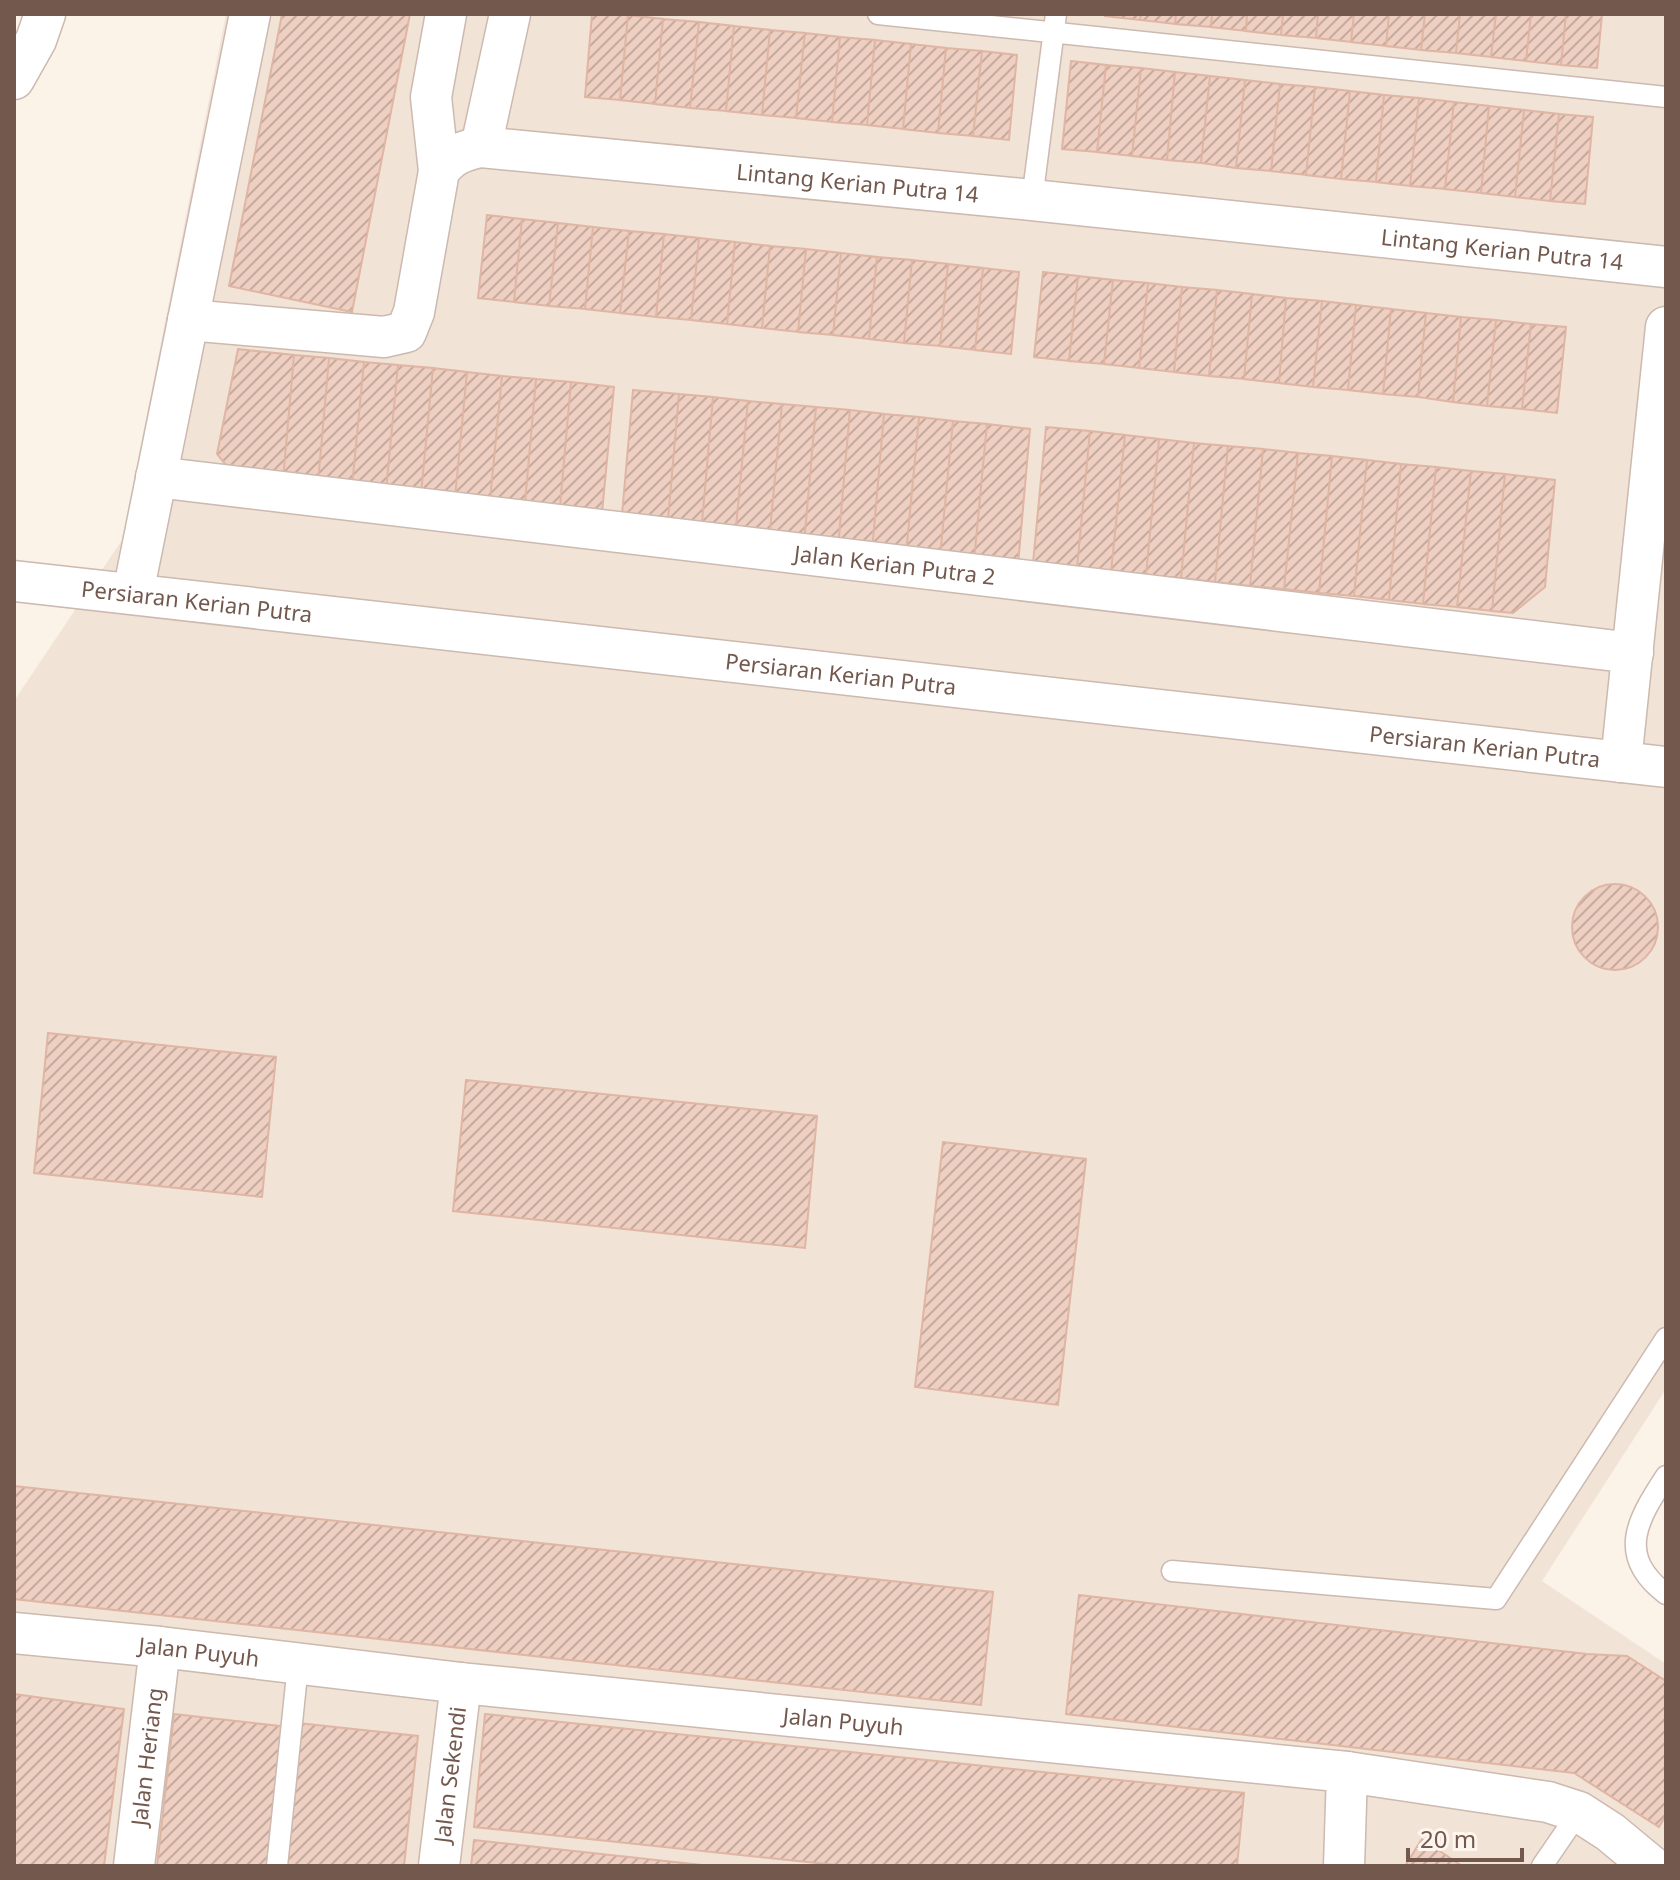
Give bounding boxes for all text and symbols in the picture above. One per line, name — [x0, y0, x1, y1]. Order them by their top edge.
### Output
street label: Lintang Kerian Putra 14 — [735, 156, 981, 209]
street label: Lintang Kerian Putra 14 — [1380, 221, 1625, 276]
street label: Jalan Kerian Putra 2 — [791, 537, 997, 591]
street label: Persiaran Kerian Putra — [80, 573, 314, 628]
street label: Persiaran Kerian Putra — [724, 645, 958, 701]
street label: Persiaran Kerian Putra — [1368, 718, 1602, 773]
street label: Jalan Puyuh — [136, 1629, 261, 1673]
street label: Jalan Heriang — [123, 1686, 169, 1829]
street label: Jalan Puyuh — [780, 1699, 905, 1741]
street label: Jalan Sekendi — [426, 1705, 472, 1846]
scale bar — [1408, 1812, 1522, 1862]
text: 20 m — [1420, 1822, 1476, 1855]

